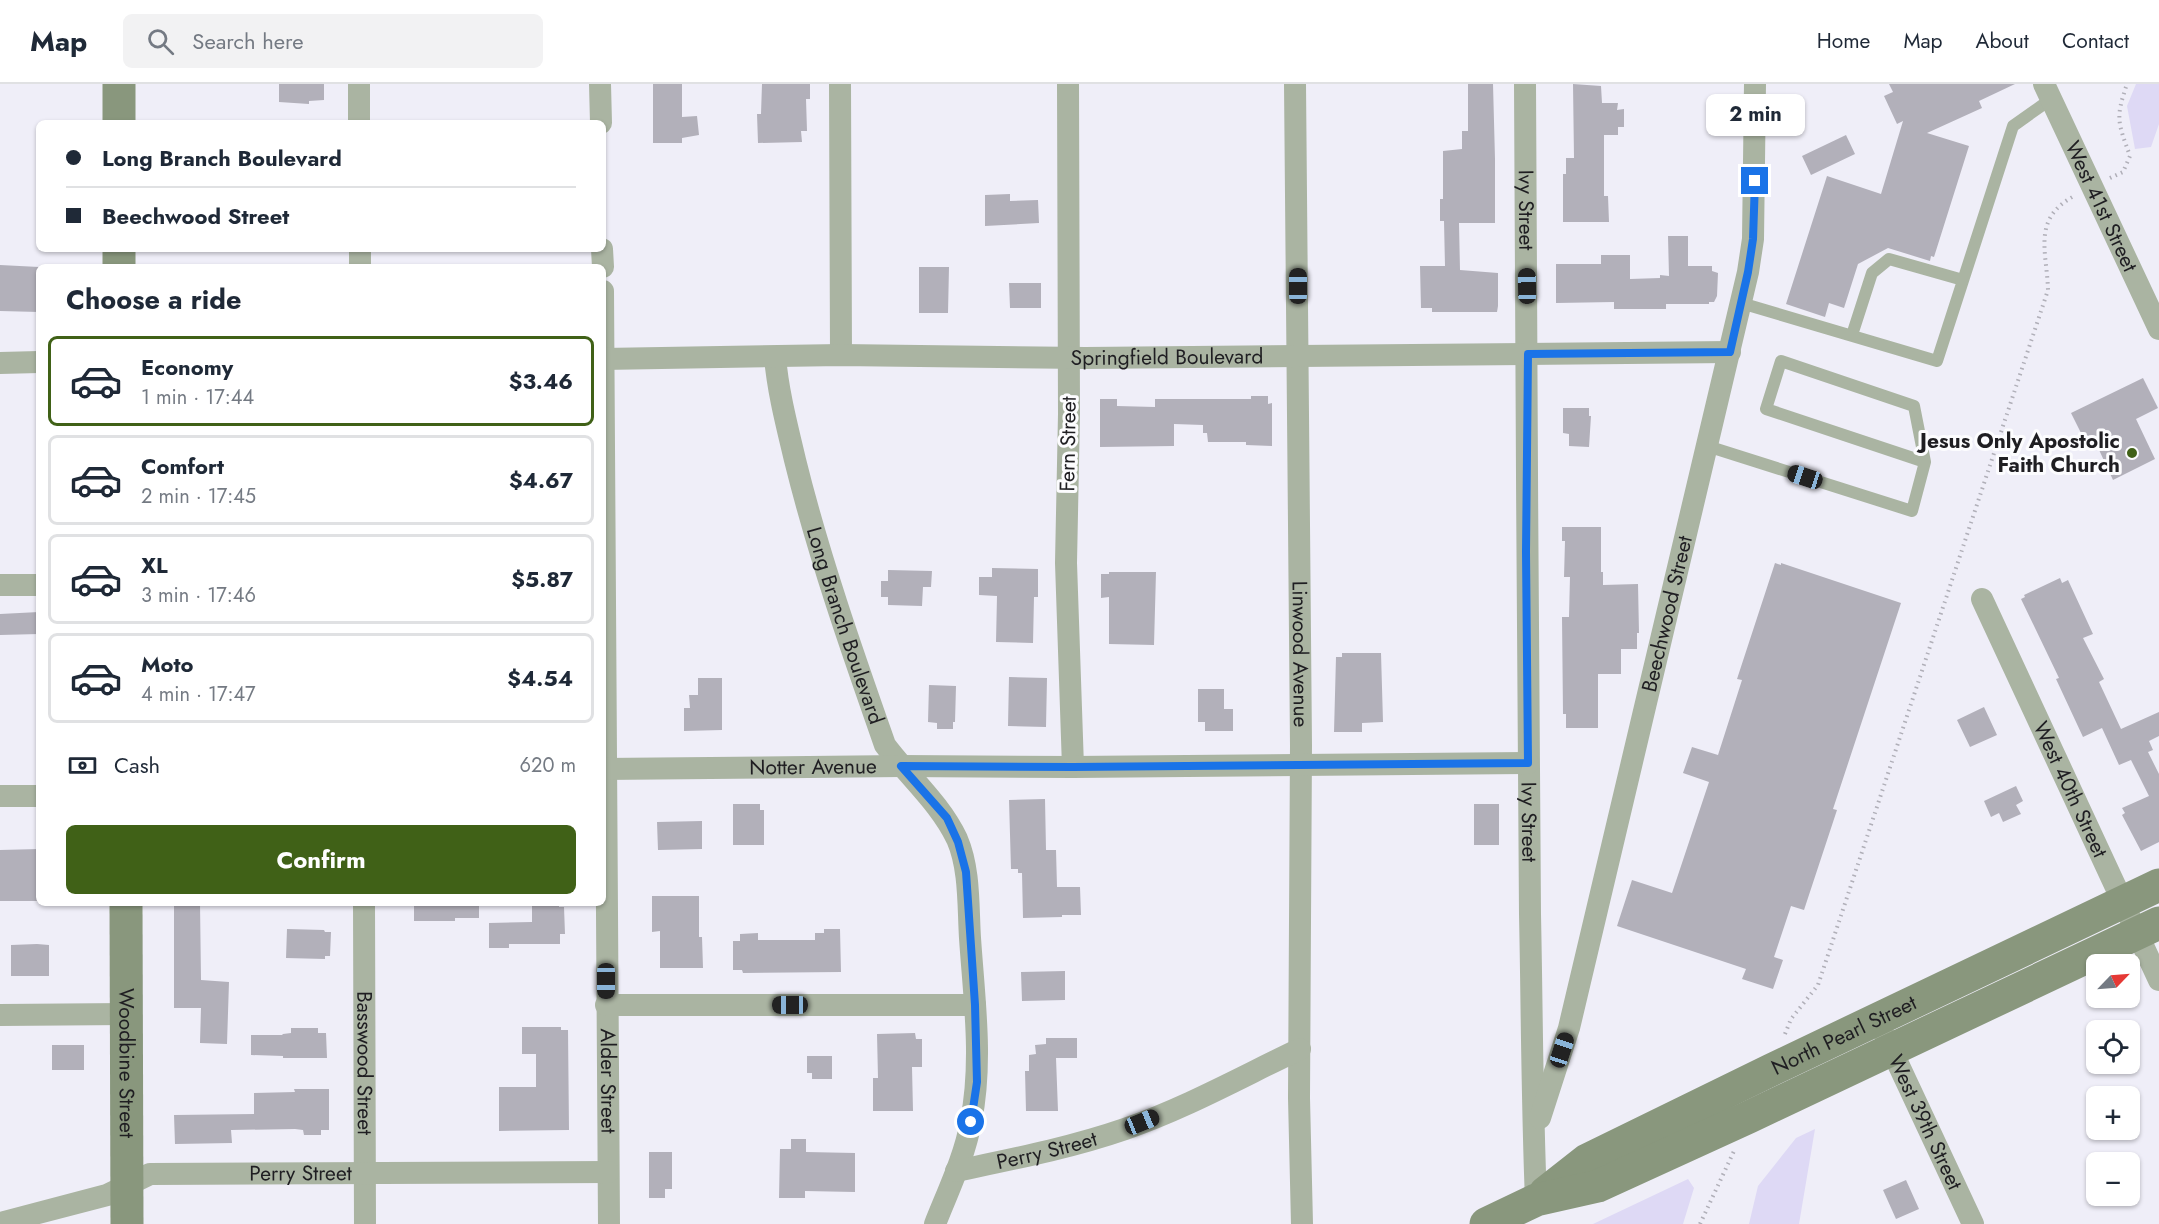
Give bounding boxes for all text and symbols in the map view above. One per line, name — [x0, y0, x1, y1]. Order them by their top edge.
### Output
search box — [123, 14, 543, 68]
text: Map — [30, 21, 87, 62]
icon: search — [144, 25, 177, 58]
text: Search here — [192, 25, 304, 57]
text: Home — [1817, 26, 1870, 56]
text: Map — [1903, 26, 1943, 56]
text: About — [1976, 26, 2029, 56]
text: Contact — [2062, 26, 2129, 56]
callout: 2 min — [1706, 94, 1804, 136]
text: 2 min — [1729, 100, 1782, 129]
street label: West 41st Street — [2058, 136, 2145, 277]
text: Long Branch Boulevard — [102, 142, 342, 174]
route end — [1741, 167, 1768, 194]
street label: Ivy Street — [1511, 170, 1541, 250]
text: Beechwood Street — [102, 200, 289, 232]
car — [1289, 268, 1307, 304]
car — [1518, 268, 1536, 304]
text: Choose a ride — [66, 280, 241, 319]
street label: Springfield Boulevard — [1070, 341, 1263, 373]
text: Economy — [141, 351, 233, 383]
icon: car — [69, 354, 123, 408]
text: $3.46 — [509, 365, 573, 397]
text: 1 min · 17:44 — [141, 383, 254, 412]
street label: Fern Street — [1052, 396, 1084, 492]
place label: Jesus Only Apostolic Faith Church — [1916, 426, 2120, 480]
marker: Jesus Only Apostolic Faith Church — [2125, 446, 2139, 460]
text: Comfort — [141, 450, 224, 482]
icon: car — [69, 453, 123, 507]
car — [1785, 463, 1825, 491]
text: $4.67 — [509, 464, 573, 496]
text: 2 min · 17:45 — [141, 482, 256, 511]
street label: Long Branch Boulevard — [799, 523, 892, 728]
street label: Beechwood Street — [1634, 533, 1700, 695]
text: XL — [141, 549, 168, 581]
icon: car — [69, 552, 123, 606]
text: $5.87 — [511, 563, 573, 595]
text: 3 min · 17:46 — [141, 581, 256, 610]
street label: Linwood Avenue — [1285, 581, 1316, 728]
text: Moto — [141, 648, 194, 680]
icon: car — [69, 651, 123, 705]
text: $4.54 — [507, 662, 573, 694]
text: 4 min · 17:47 — [141, 680, 256, 709]
street label: West 40th Street — [2026, 716, 2115, 863]
icon: cash — [66, 749, 99, 782]
text: Cash — [114, 749, 160, 781]
text: 620 m — [520, 751, 576, 780]
street label: Notter Avenue — [749, 751, 877, 783]
street label: Ivy Street — [1514, 781, 1544, 863]
button: Confirm — [66, 825, 576, 894]
north arrow — [2086, 954, 2140, 1008]
map controls — [2086, 954, 2140, 1206]
car — [597, 963, 615, 999]
street label: Woodbine Street — [111, 988, 142, 1138]
street label: North Pearl Street — [1766, 988, 1922, 1083]
street label: Basswood Street — [349, 991, 380, 1135]
car — [772, 996, 808, 1014]
button: locate — [2086, 1020, 2140, 1074]
street label: Alder Street — [593, 1028, 623, 1134]
car — [1548, 1030, 1576, 1070]
street label: West 39th Street — [1881, 1050, 1970, 1195]
button: + — [2086, 1086, 2140, 1140]
car — [1122, 1107, 1162, 1137]
route start — [957, 1108, 984, 1135]
street label: Perry Street — [994, 1124, 1101, 1177]
button: − — [2086, 1152, 2140, 1206]
street label: Perry Street — [249, 1158, 352, 1189]

